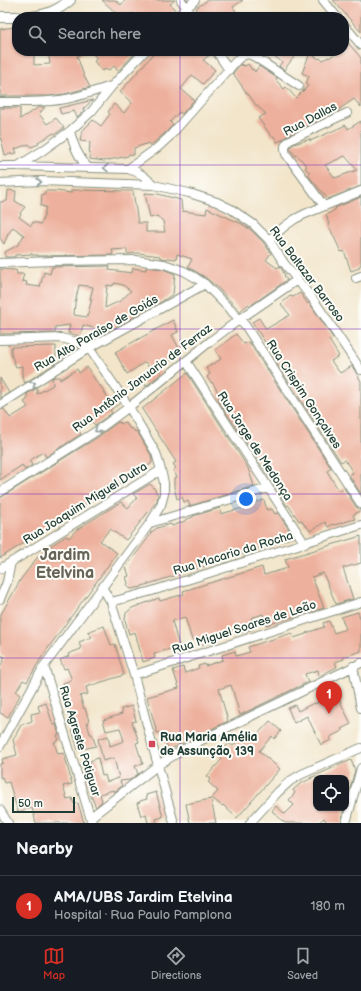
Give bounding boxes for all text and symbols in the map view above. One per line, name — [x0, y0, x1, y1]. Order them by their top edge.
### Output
search box — [12, 12, 349, 56]
icon: search — [26, 23, 48, 45]
text: Search here — [58, 25, 141, 44]
street label: Rua Dallas — [281, 99, 340, 140]
one-way arrow — [103, 164, 109, 172]
one-way arrow — [36, 178, 42, 186]
street label: Rua Baltazar Barroso — [266, 223, 348, 325]
street label: Rua Alto Paraíso de Goiás — [32, 292, 161, 375]
street label: Rua Antônio Januario de Ferraz — [70, 321, 215, 436]
street label: Rua Crispim Gonçalves — [263, 337, 344, 452]
one-way arrow — [29, 382, 36, 389]
street label: Rua Jorge de Medonça — [214, 389, 296, 504]
one-way arrow — [95, 425, 102, 432]
street label: Rua Joaquim Miguel Dutra — [20, 459, 150, 548]
your location — [236, 489, 256, 509]
street label: Rua Macario da Rocha — [171, 528, 295, 579]
district label: Jardim Etelvina — [36, 546, 94, 583]
street label: Rua Miguel Soares de Leão — [170, 597, 318, 658]
pin: 1 — [316, 681, 342, 714]
street label: Rua Agreste Potiguar — [56, 684, 104, 799]
place label: Rua Maria Amélia de Assunção, 139 — [160, 730, 258, 759]
marker: Rua Maria Amélia de Assunção, 139 — [147, 739, 157, 749]
map controls — [313, 775, 349, 811]
button: locate — [313, 775, 349, 811]
scale bar — [12, 795, 75, 814]
text: 50 m — [18, 797, 43, 810]
text: Nearby — [16, 839, 73, 859]
text: AMA/UBS Jardim Etelvina — [54, 888, 233, 907]
text: 1 — [26, 898, 32, 914]
text: 180 m — [310, 898, 345, 914]
text: Hospital · Rua Paulo Pamplona — [54, 907, 232, 923]
tab: Map — [43, 945, 65, 982]
tab: Directions — [151, 945, 201, 982]
tab: Saved — [287, 945, 318, 982]

